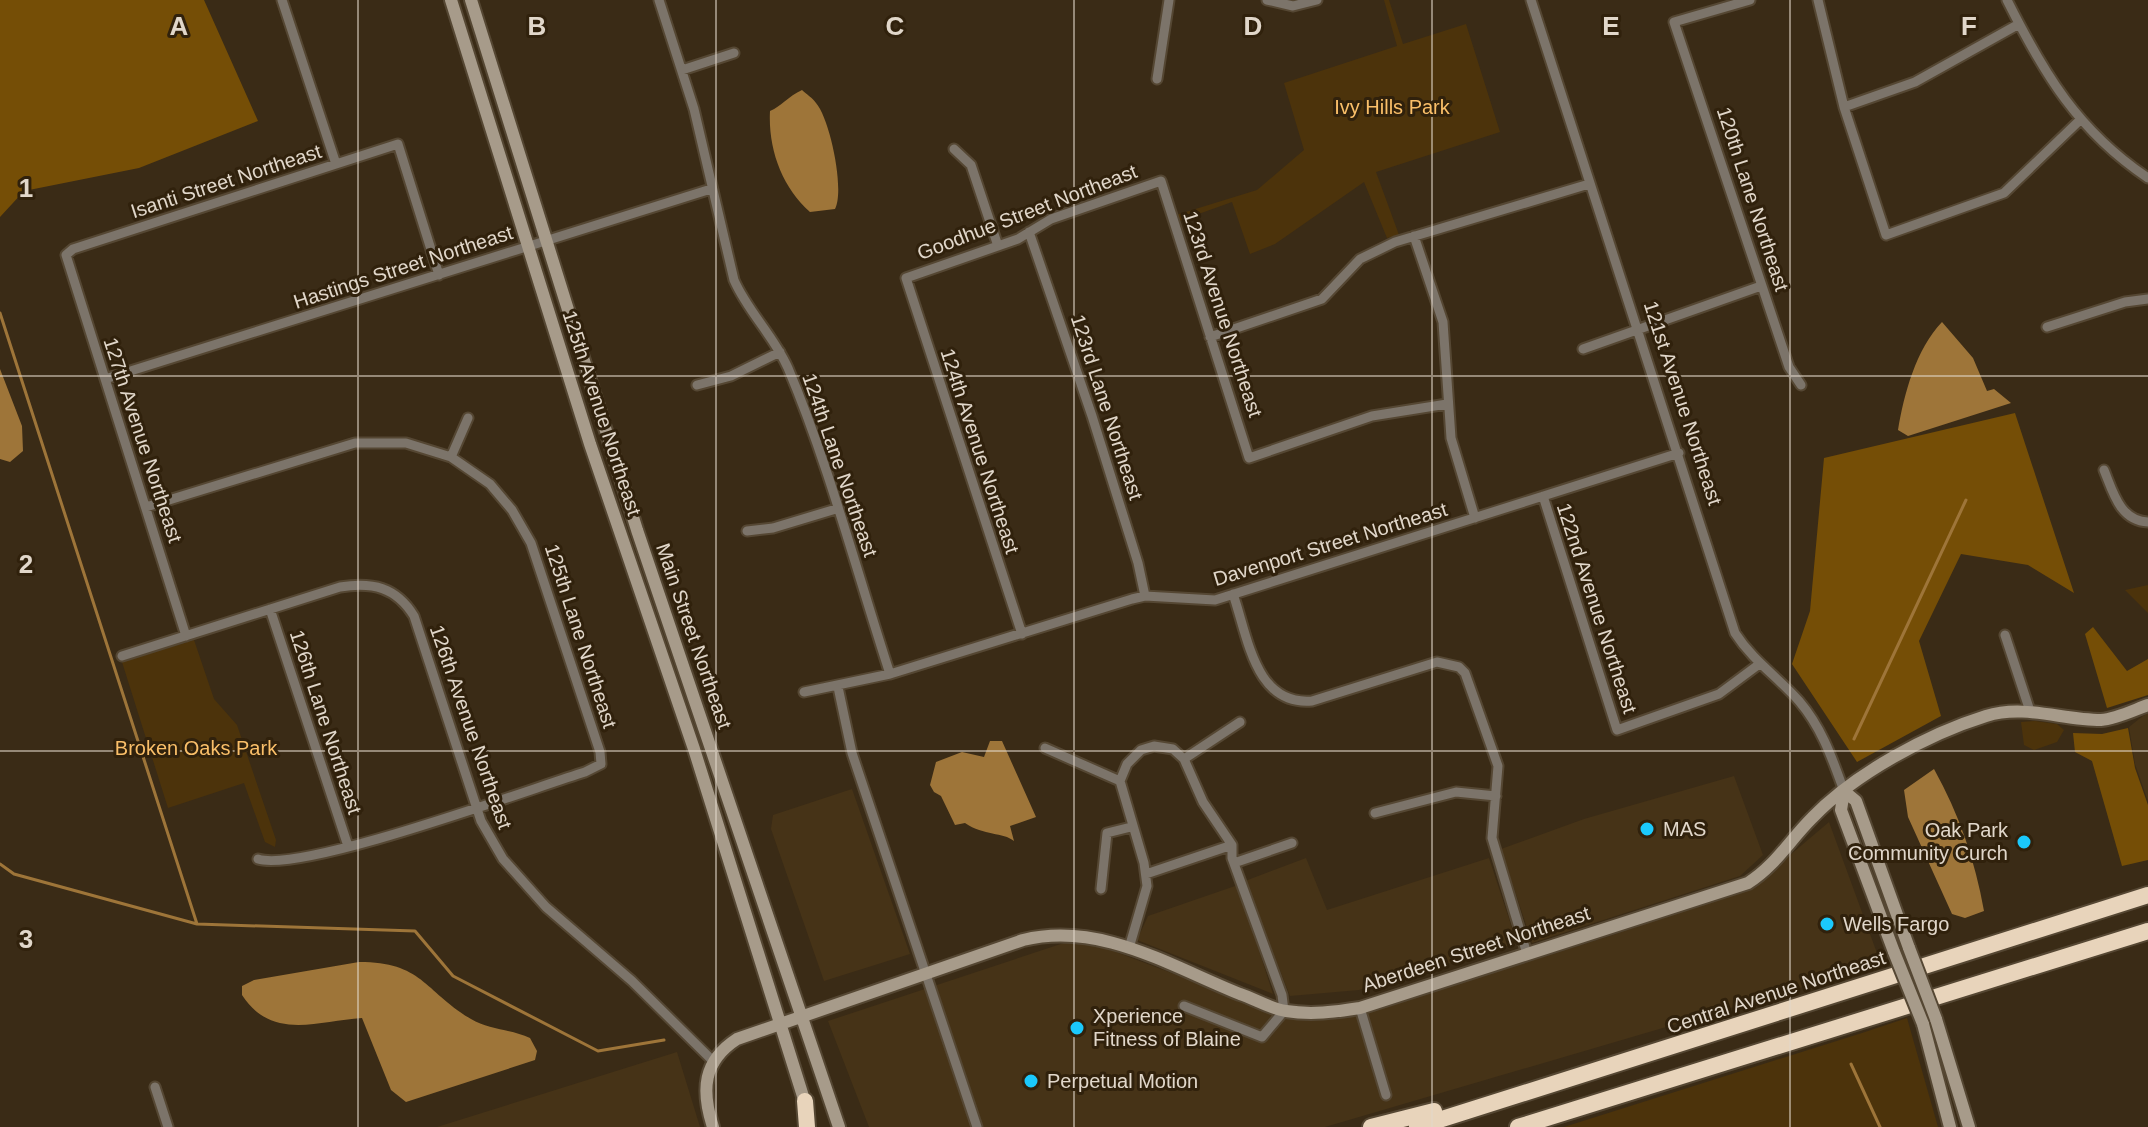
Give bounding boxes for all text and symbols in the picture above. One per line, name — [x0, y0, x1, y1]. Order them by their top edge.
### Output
text: A — [170, 11, 189, 41]
text: B — [528, 11, 546, 41]
text: C — [886, 11, 905, 41]
text: D — [1244, 11, 1262, 41]
text: E — [1602, 11, 1620, 41]
text: F — [1961, 11, 1977, 41]
park label: Ivy Hills Park — [1334, 96, 1451, 118]
street label: 120th Lane Northeast — [1713, 104, 1793, 294]
street label: Isanti Street Northeast — [128, 140, 324, 222]
street label: Goodhue Street Northeast — [914, 160, 1140, 264]
text: 1 — [19, 173, 33, 203]
street label: 123rd Avenue Northeast — [1179, 208, 1267, 420]
street label: Hastings Street Northeast — [291, 221, 516, 313]
street label: 121st Avenue Northeast — [1640, 298, 1727, 508]
street label: 125th Avenue Northeast — [558, 308, 646, 519]
street label: 123rd Lane Northeast — [1067, 312, 1147, 503]
street label: 127th Avenue Northeast — [99, 335, 187, 546]
street label: 124th Avenue Northeast — [936, 346, 1024, 557]
street label: 124th Lane Northeast — [798, 370, 882, 560]
street label: Davenport Street Northeast — [1210, 498, 1450, 590]
street label: 122nd Avenue Northeast — [1553, 500, 1642, 716]
street label: Main Street Northeast — [652, 540, 736, 732]
street label: 125th Lane Northeast — [541, 541, 621, 731]
text: 2 — [19, 549, 33, 579]
street label: 126th Avenue Northeast — [426, 622, 516, 832]
street label: 126th Lane Northeast — [286, 627, 366, 817]
park label: Broken Oaks Park — [115, 737, 278, 759]
place label: MAS — [1663, 818, 1706, 840]
place label: Oak Park Community Curch — [1848, 819, 2009, 864]
marker: MAS — [1638, 820, 1656, 838]
marker: Oak Park Community Curch — [2015, 833, 2033, 851]
street label: Aberdeen Street Northeast — [1359, 902, 1593, 996]
place label: Wells Fargo — [1843, 913, 1949, 935]
marker: Wells Fargo — [1818, 915, 1836, 933]
text: 3 — [19, 924, 33, 954]
street label: Central Avenue Northeast — [1664, 946, 1889, 1038]
place label: Xperience Fitness of Blaine — [1093, 1005, 1241, 1050]
marker: Xperience Fitness of Blaine — [1068, 1019, 1086, 1037]
place label: Perpetual Motion — [1047, 1070, 1198, 1092]
marker: Perpetual Motion — [1022, 1072, 1040, 1090]

